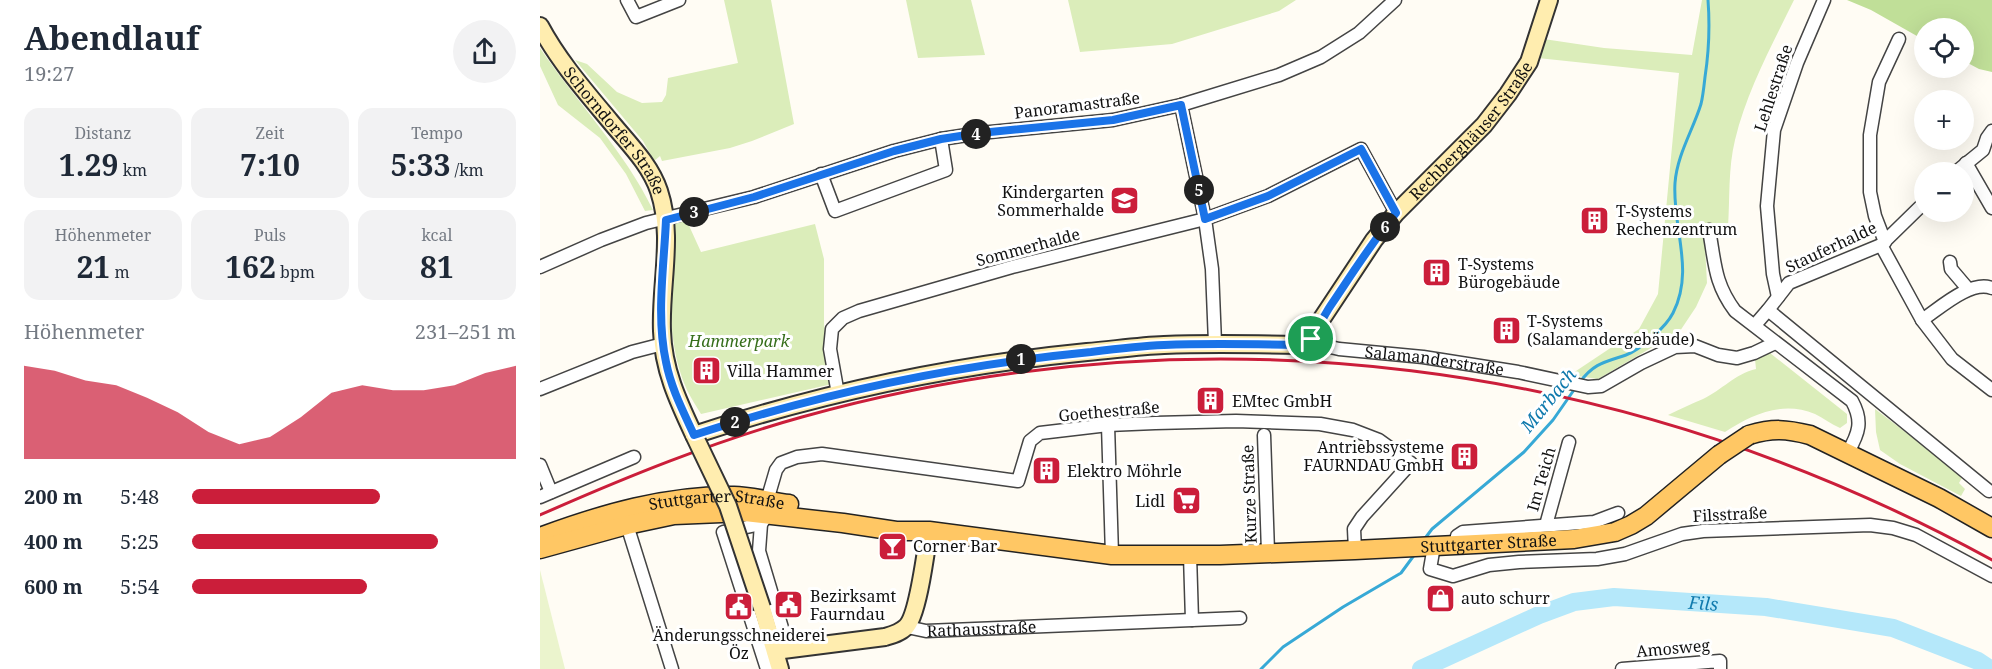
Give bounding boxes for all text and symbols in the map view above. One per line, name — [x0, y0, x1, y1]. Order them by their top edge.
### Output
text: Abendlauf — [24, 15, 199, 60]
map controls — [1914, 18, 1974, 222]
button: locate — [1914, 18, 1974, 78]
button: share — [453, 20, 516, 83]
street label: Lehlestraße — [1749, 42, 1797, 134]
street label: Rechberghäuser Straße — [1404, 57, 1537, 205]
text: 19:27 — [24, 60, 74, 87]
street label: Schorndorfer Straße — [559, 62, 670, 197]
street label: Panoramastraße — [1013, 86, 1141, 124]
button: + — [1914, 90, 1974, 150]
pin: 4 — [961, 119, 991, 149]
text: Distanz — [74, 122, 132, 144]
text: Zeit — [256, 122, 284, 144]
text: Tempo — [411, 122, 463, 144]
text: 4 — [971, 123, 981, 145]
text: 1.29 — [59, 144, 119, 185]
text: 7:10 — [240, 144, 300, 185]
text: 5:33 — [390, 144, 450, 185]
text: km — [119, 159, 147, 181]
text: /km — [450, 159, 484, 181]
button: − — [1914, 162, 1974, 222]
pin: 5 — [1184, 175, 1214, 205]
text: 5 — [1194, 179, 1204, 201]
place label: Kindergarten Sommerhalde — [997, 181, 1104, 221]
school or university icon: Kindergarten Sommerhalde — [1109, 185, 1141, 217]
pin: 3 — [679, 197, 709, 227]
place label: T-Systems Rechenzentrum — [1616, 200, 1737, 240]
text: 3 — [689, 201, 699, 223]
building icon: T-Systems Rechenzentrum — [1579, 204, 1611, 236]
pin: 6 — [1370, 212, 1400, 242]
text: 6 — [1380, 216, 1390, 238]
street label: Stauferhalde — [1782, 216, 1880, 278]
street label: Sommerhalde — [974, 223, 1082, 271]
text: Höhenmeter — [55, 224, 151, 246]
text: Puls — [254, 224, 286, 246]
text: kcal — [422, 224, 452, 246]
text: 21 — [76, 246, 110, 287]
text: 162 — [225, 246, 276, 287]
text: 81 — [420, 246, 454, 287]
place label: T-Systems Bürogebäude — [1458, 253, 1560, 293]
building icon: T-Systems Bürogebäude — [1421, 257, 1453, 289]
text: m — [110, 261, 130, 283]
text: bpm — [276, 261, 315, 283]
place label: T-Systems (Salamandergebäude) — [1527, 310, 1695, 350]
pin — [1285, 313, 1336, 364]
building icon: T-Systems (Salamandergebäude) — [1490, 314, 1522, 346]
text: Höhenmeter — [24, 318, 144, 345]
text: 231–251 m — [415, 318, 516, 345]
icon: arrive — [1294, 322, 1327, 355]
park label: Hammerpark — [687, 330, 790, 352]
street label: Salamanderstraße — [1364, 341, 1506, 381]
pin: 1 — [1006, 344, 1036, 374]
text: 1 — [1016, 348, 1026, 370]
building icon: Villa Hammer — [690, 355, 722, 387]
place label: Villa Hammer — [727, 360, 835, 382]
water label: Marbach — [1514, 363, 1581, 438]
building icon: EMtec GmbH — [1195, 385, 1227, 417]
place label: EMtec GmbH — [1232, 390, 1333, 412]
street label: Goethestraße — [1057, 396, 1161, 426]
pin: 2 — [720, 407, 750, 437]
text: 2 — [730, 411, 740, 433]
place label: Antriebssysteme FAURNDAU GmbH — [1304, 436, 1444, 476]
building icon: Antriebssysteme FAURNDAU GmbH — [1449, 440, 1481, 472]
street label: Kurze Straße — [1236, 444, 1262, 544]
street label: Im Teich — [1521, 444, 1561, 514]
building icon: Elektro Möhrle — [1030, 455, 1062, 487]
place label: Elektro Möhrle — [1067, 460, 1182, 482]
text: 200 m — [24, 483, 83, 510]
text: 5:48 — [120, 483, 159, 510]
street label: Stuttgarter Straße — [647, 485, 786, 515]
supermarket icon: Lidl — [1170, 485, 1202, 517]
place label: Lidl — [1135, 490, 1165, 512]
street label: Filsstraße — [1692, 501, 1768, 527]
text: 400 m — [24, 528, 83, 555]
text: 5:25 — [120, 528, 159, 555]
street label: Stuttgarter Straße — [1420, 529, 1557, 558]
bar icon: Corner Bar — [876, 530, 908, 562]
place label: Corner Bar — [913, 535, 998, 557]
text: 600 m — [24, 573, 83, 600]
text: 5:54 — [120, 573, 159, 600]
shop icon: auto schurr — [1424, 582, 1456, 614]
place label: Bezirksamt Faurndau — [810, 585, 897, 625]
place label: auto schurr — [1461, 587, 1550, 609]
public building icon: Bezirksamt Faurndau — [773, 589, 805, 621]
water label: Fils — [1687, 590, 1719, 616]
public building icon: Änderungsschneiderei Öz — [723, 591, 755, 623]
street label: Rathausstraße — [926, 615, 1037, 642]
place label: Änderungsschneiderei Öz — [653, 624, 825, 664]
street label: Amosweg — [1635, 634, 1711, 662]

